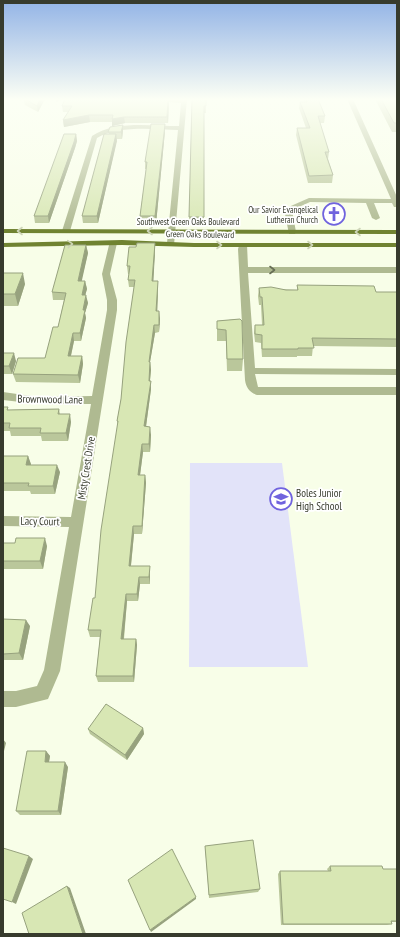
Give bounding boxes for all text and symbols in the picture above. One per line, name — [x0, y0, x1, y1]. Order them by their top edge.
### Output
church icon: Our Savior Evangelical Lutheran Church — [321, 201, 347, 227]
place label: Our Savior Evangelical Lutheran Church — [248, 204, 319, 225]
street label: Southwest Green Oaks Boulevard — [137, 216, 239, 227]
one-way arrow — [17, 227, 23, 235]
one-way arrow — [147, 227, 153, 235]
street label: Green Oaks Boulevard — [166, 228, 234, 240]
one-way arrow — [355, 228, 361, 236]
one-way arrow — [67, 240, 73, 248]
one-way arrow — [216, 241, 222, 249]
one-way arrow — [307, 241, 313, 249]
one-way arrow — [269, 266, 275, 274]
street label: Brownwood Lane — [17, 391, 83, 407]
street label: Misty Crest Drive — [74, 435, 98, 501]
school or university icon: Boles Junior High School — [268, 486, 294, 512]
place label: Boles Junior High School — [296, 486, 342, 513]
street label: Lacy Court — [20, 514, 60, 528]

